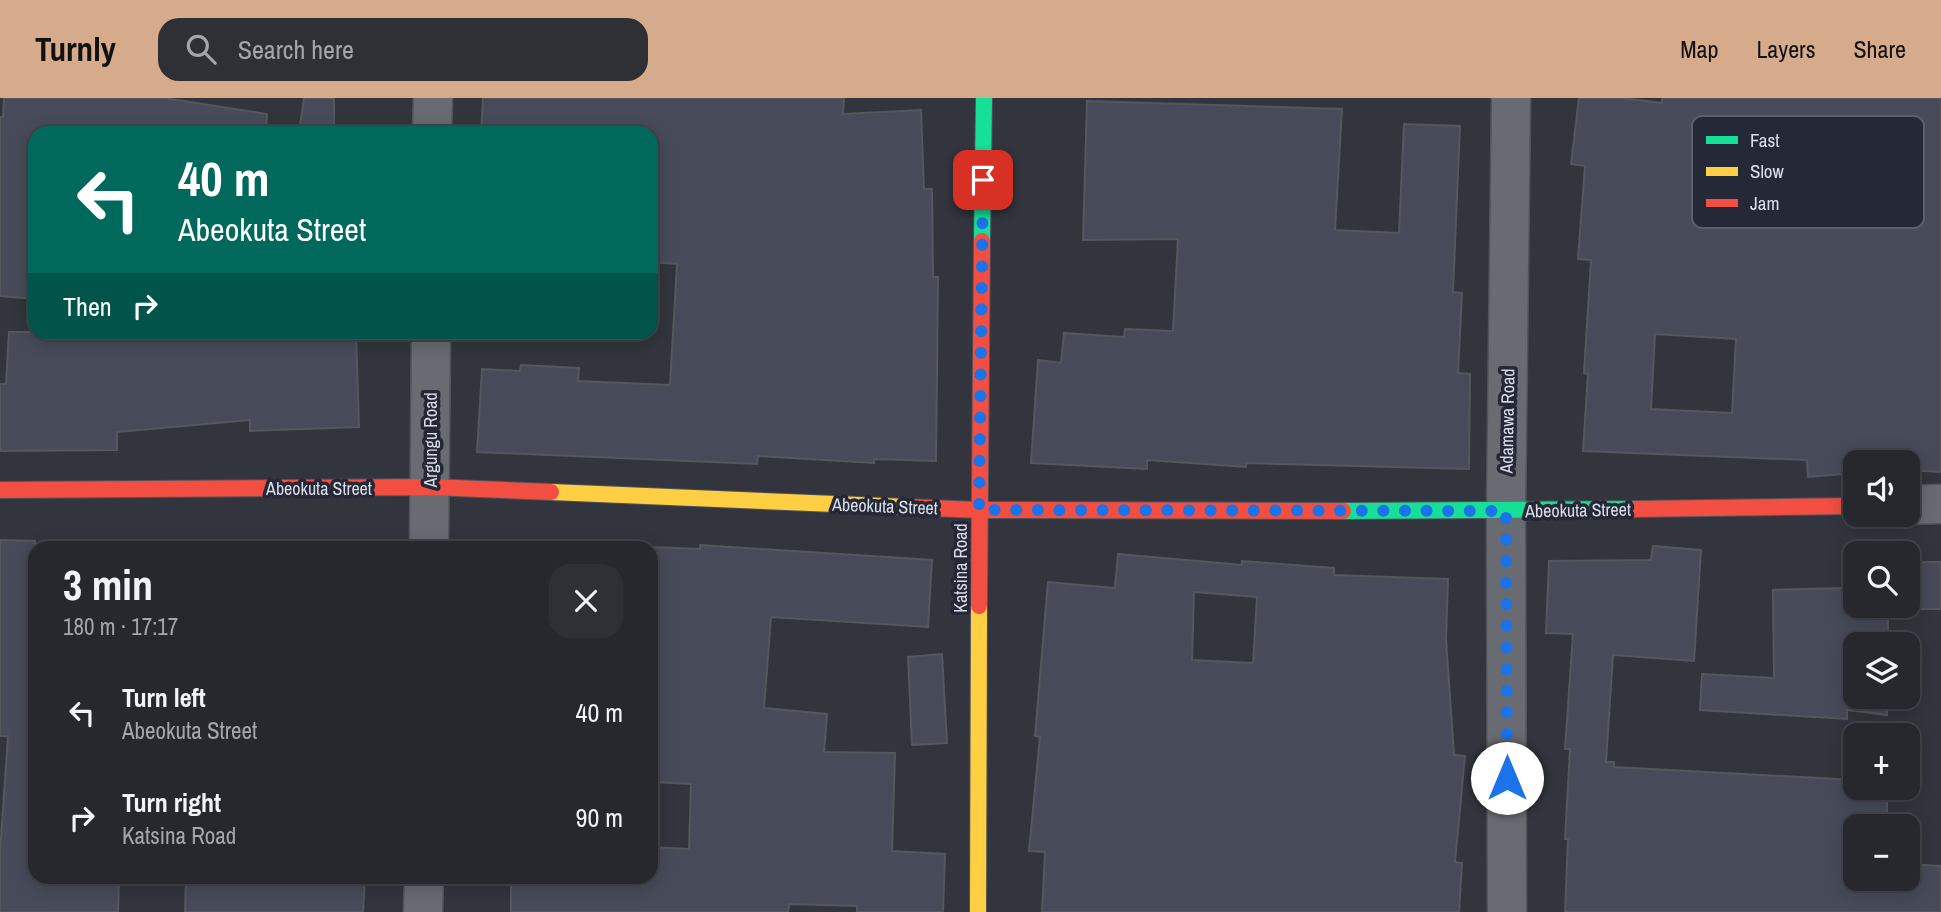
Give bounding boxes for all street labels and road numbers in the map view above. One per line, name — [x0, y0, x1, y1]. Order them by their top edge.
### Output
street label: Adamawa Road — [1494, 368, 1520, 475]
street label: Argungu Road — [418, 392, 443, 489]
street label: Abeokuta Street — [265, 476, 372, 501]
street label: Abeokuta Street — [831, 492, 938, 520]
street label: Abeokuta Street — [1524, 497, 1631, 523]
street label: Katsina Road — [948, 523, 973, 613]

